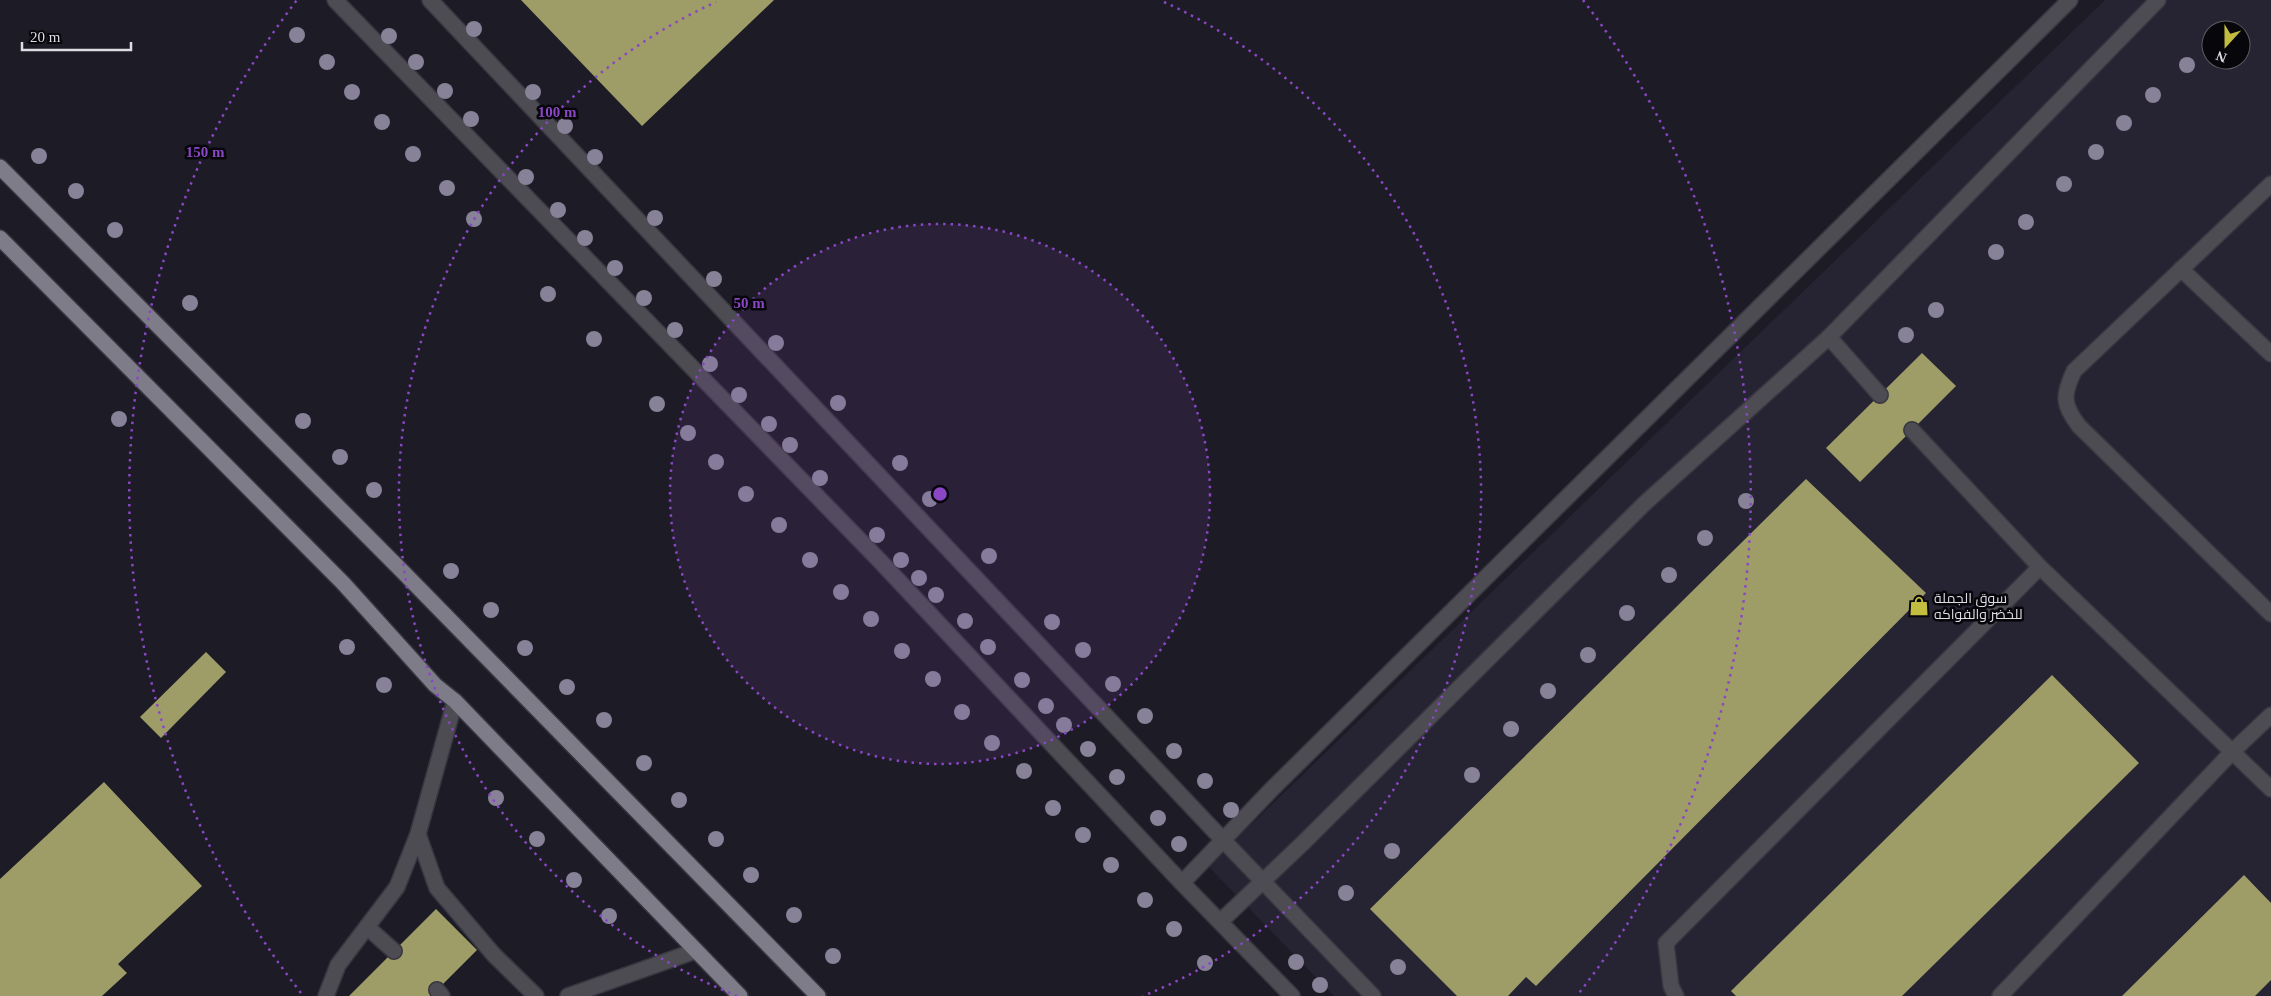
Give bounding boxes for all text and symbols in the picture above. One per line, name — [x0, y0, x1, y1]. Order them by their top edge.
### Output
scale bar — [22, 20, 131, 52]
north arrow — [2201, 20, 2251, 70]
text: 20 m — [30, 29, 61, 45]
text: N — [2214, 48, 2229, 65]
text: 100 m — [538, 104, 577, 120]
text: 150 m — [186, 144, 225, 160]
text: 50 m — [733, 295, 765, 311]
centre of rings — [931, 485, 949, 503]
place label: سوق الجملة للخضر والفواكه — [1934, 591, 2023, 622]
shop icon: سوق الجملة للخضر والفواكه — [1908, 595, 1930, 617]

